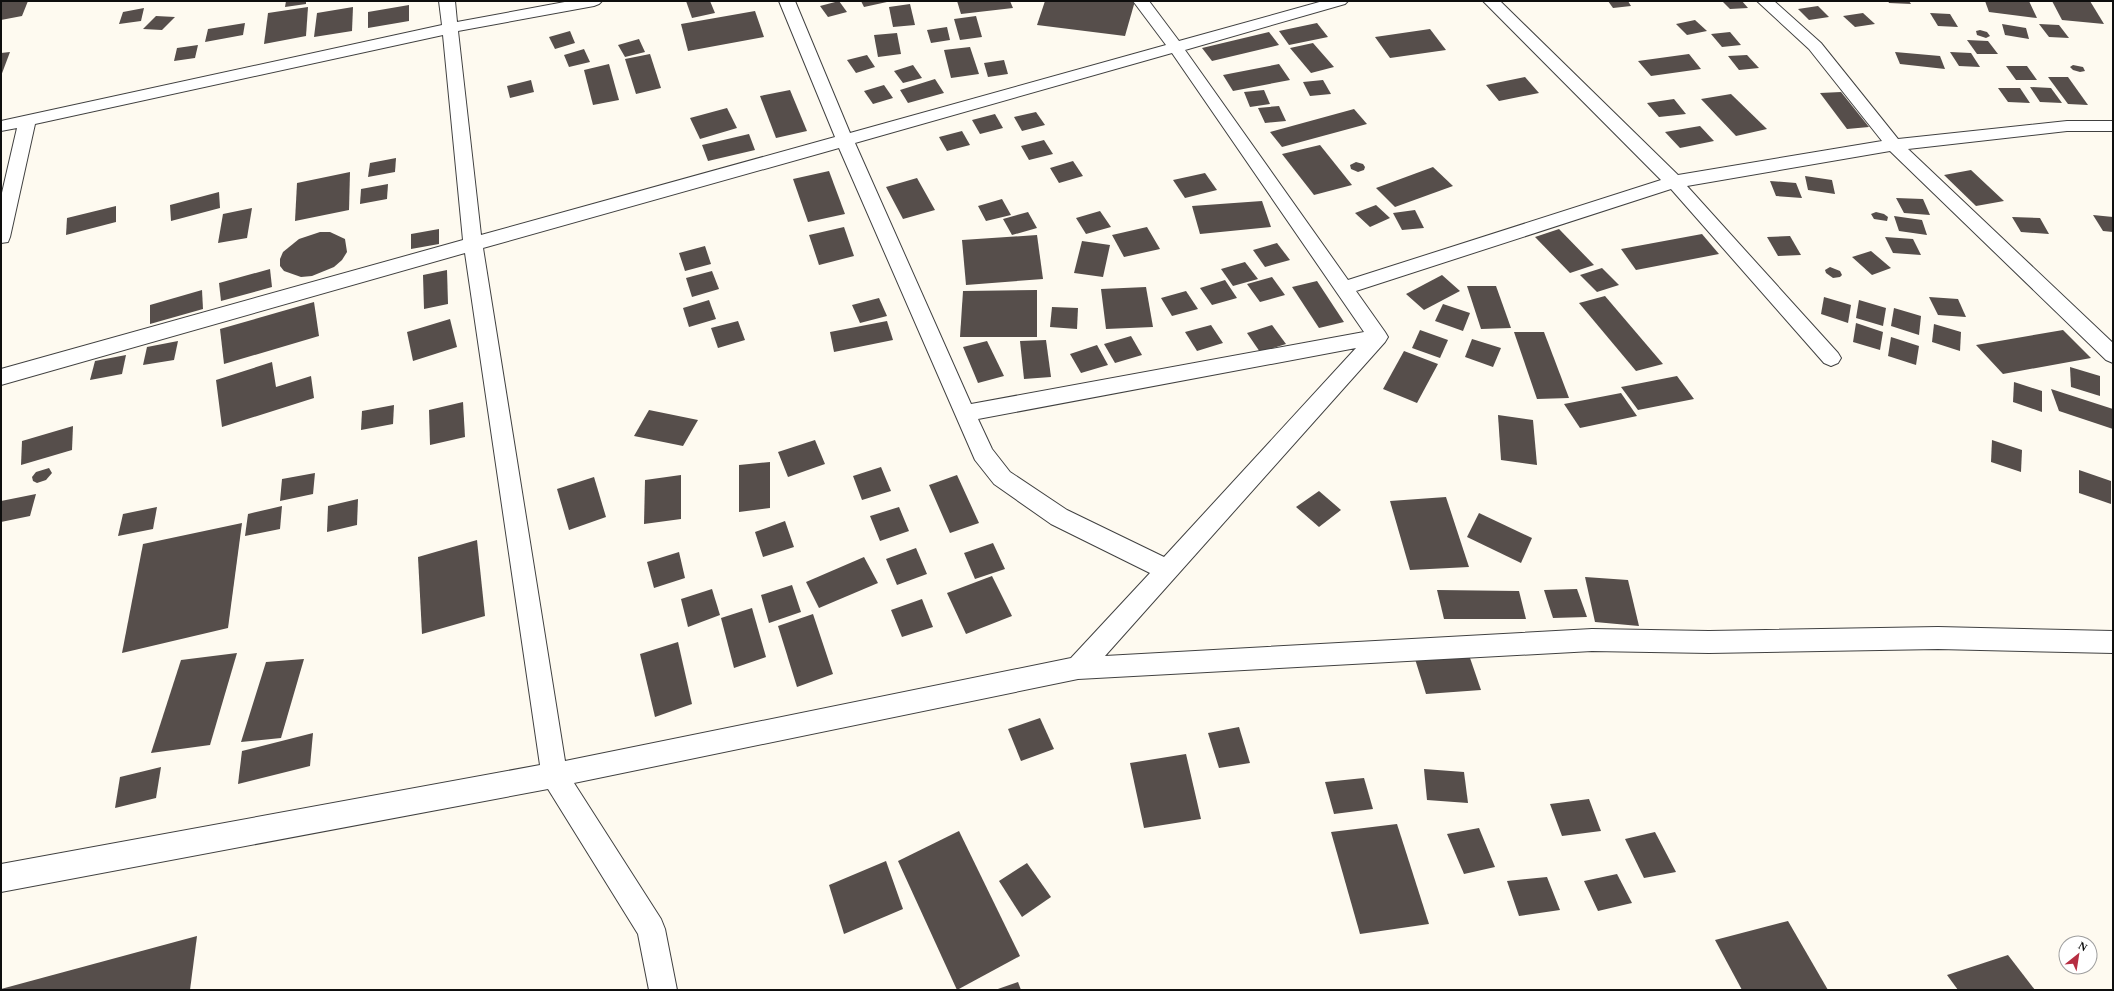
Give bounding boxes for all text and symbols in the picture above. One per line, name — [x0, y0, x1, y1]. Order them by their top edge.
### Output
north arrow — [2058, 935, 2098, 975]
text: N — [2077, 939, 2089, 954]

